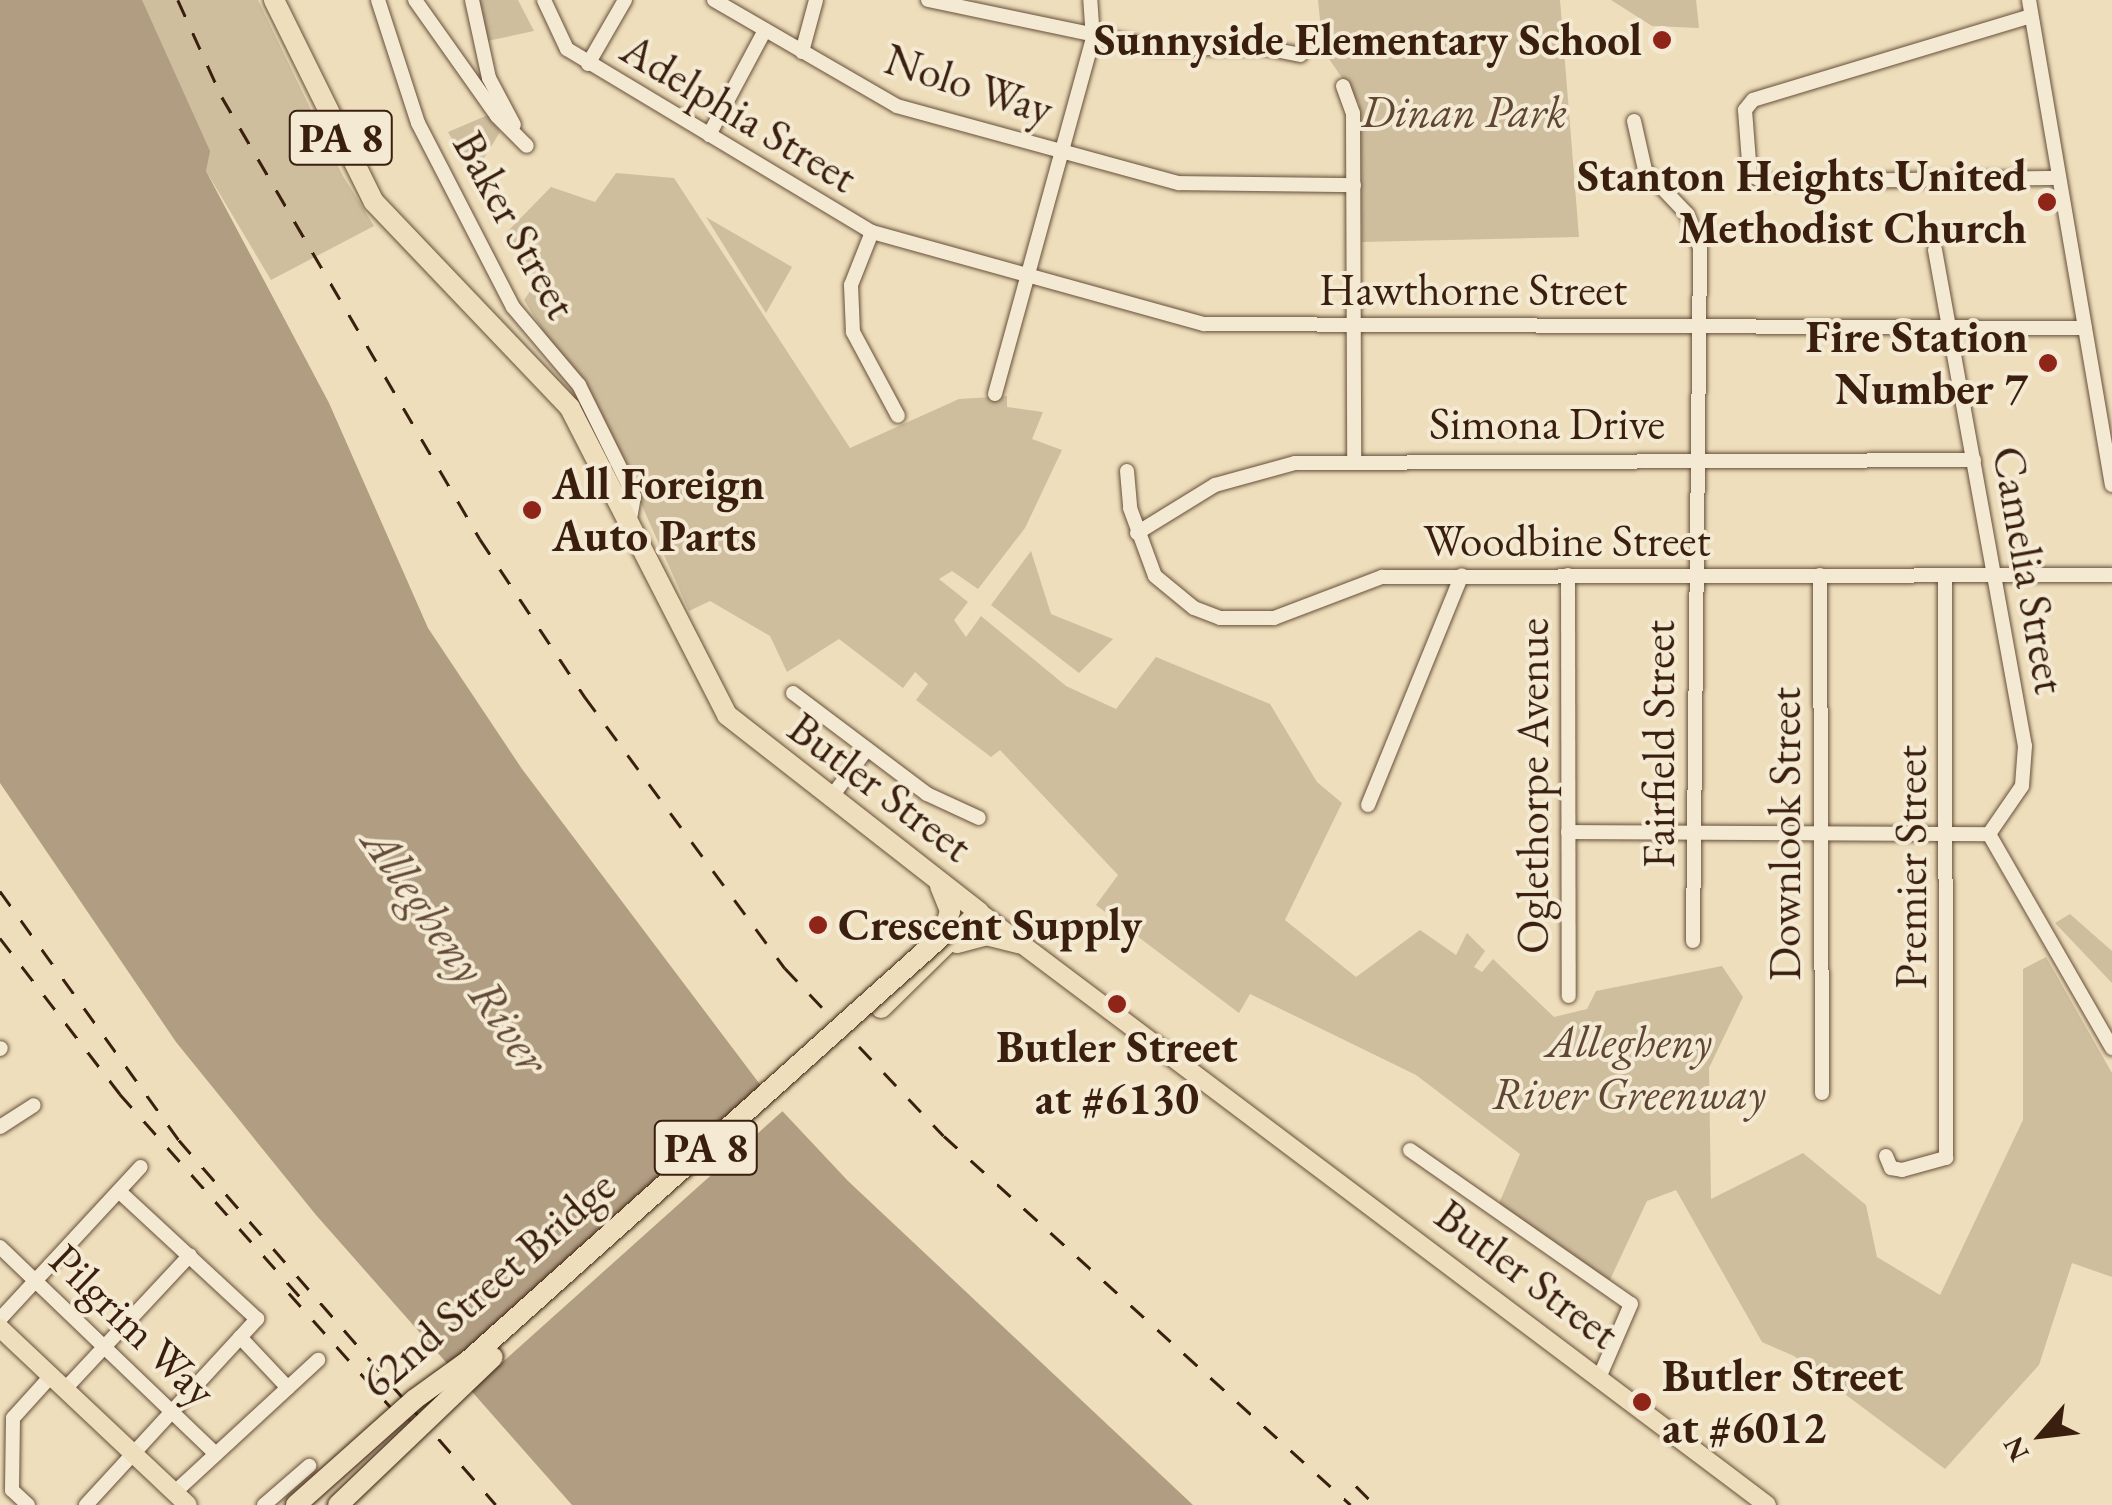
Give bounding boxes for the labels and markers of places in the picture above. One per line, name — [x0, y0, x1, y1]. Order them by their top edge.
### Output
place label: Sunnyside Elementary School — [1093, 13, 1642, 67]
marker: Sunnyside Elementary School — [1651, 29, 1673, 51]
place label: Stanton Heights United Methodist Church — [1577, 149, 2027, 255]
marker: Stanton Heights United Methodist Church — [2036, 191, 2058, 213]
place label: Fire Station Number 7 — [1806, 310, 2028, 416]
marker: Fire Station Number 7 — [2037, 352, 2059, 374]
place label: All Foreign Auto Parts — [552, 457, 765, 563]
marker: All Foreign Auto Parts — [521, 499, 543, 521]
place label: Crescent Supply — [838, 898, 1142, 952]
marker: Crescent Supply — [807, 914, 829, 936]
marker: Butler Street at #6130 — [1106, 993, 1128, 1015]
place label: Butler Street at #6130 — [996, 1020, 1238, 1126]
place label: Butler Street at #6012 — [1662, 1349, 1903, 1455]
marker: Butler Street at #6012 — [1631, 1391, 1653, 1413]

